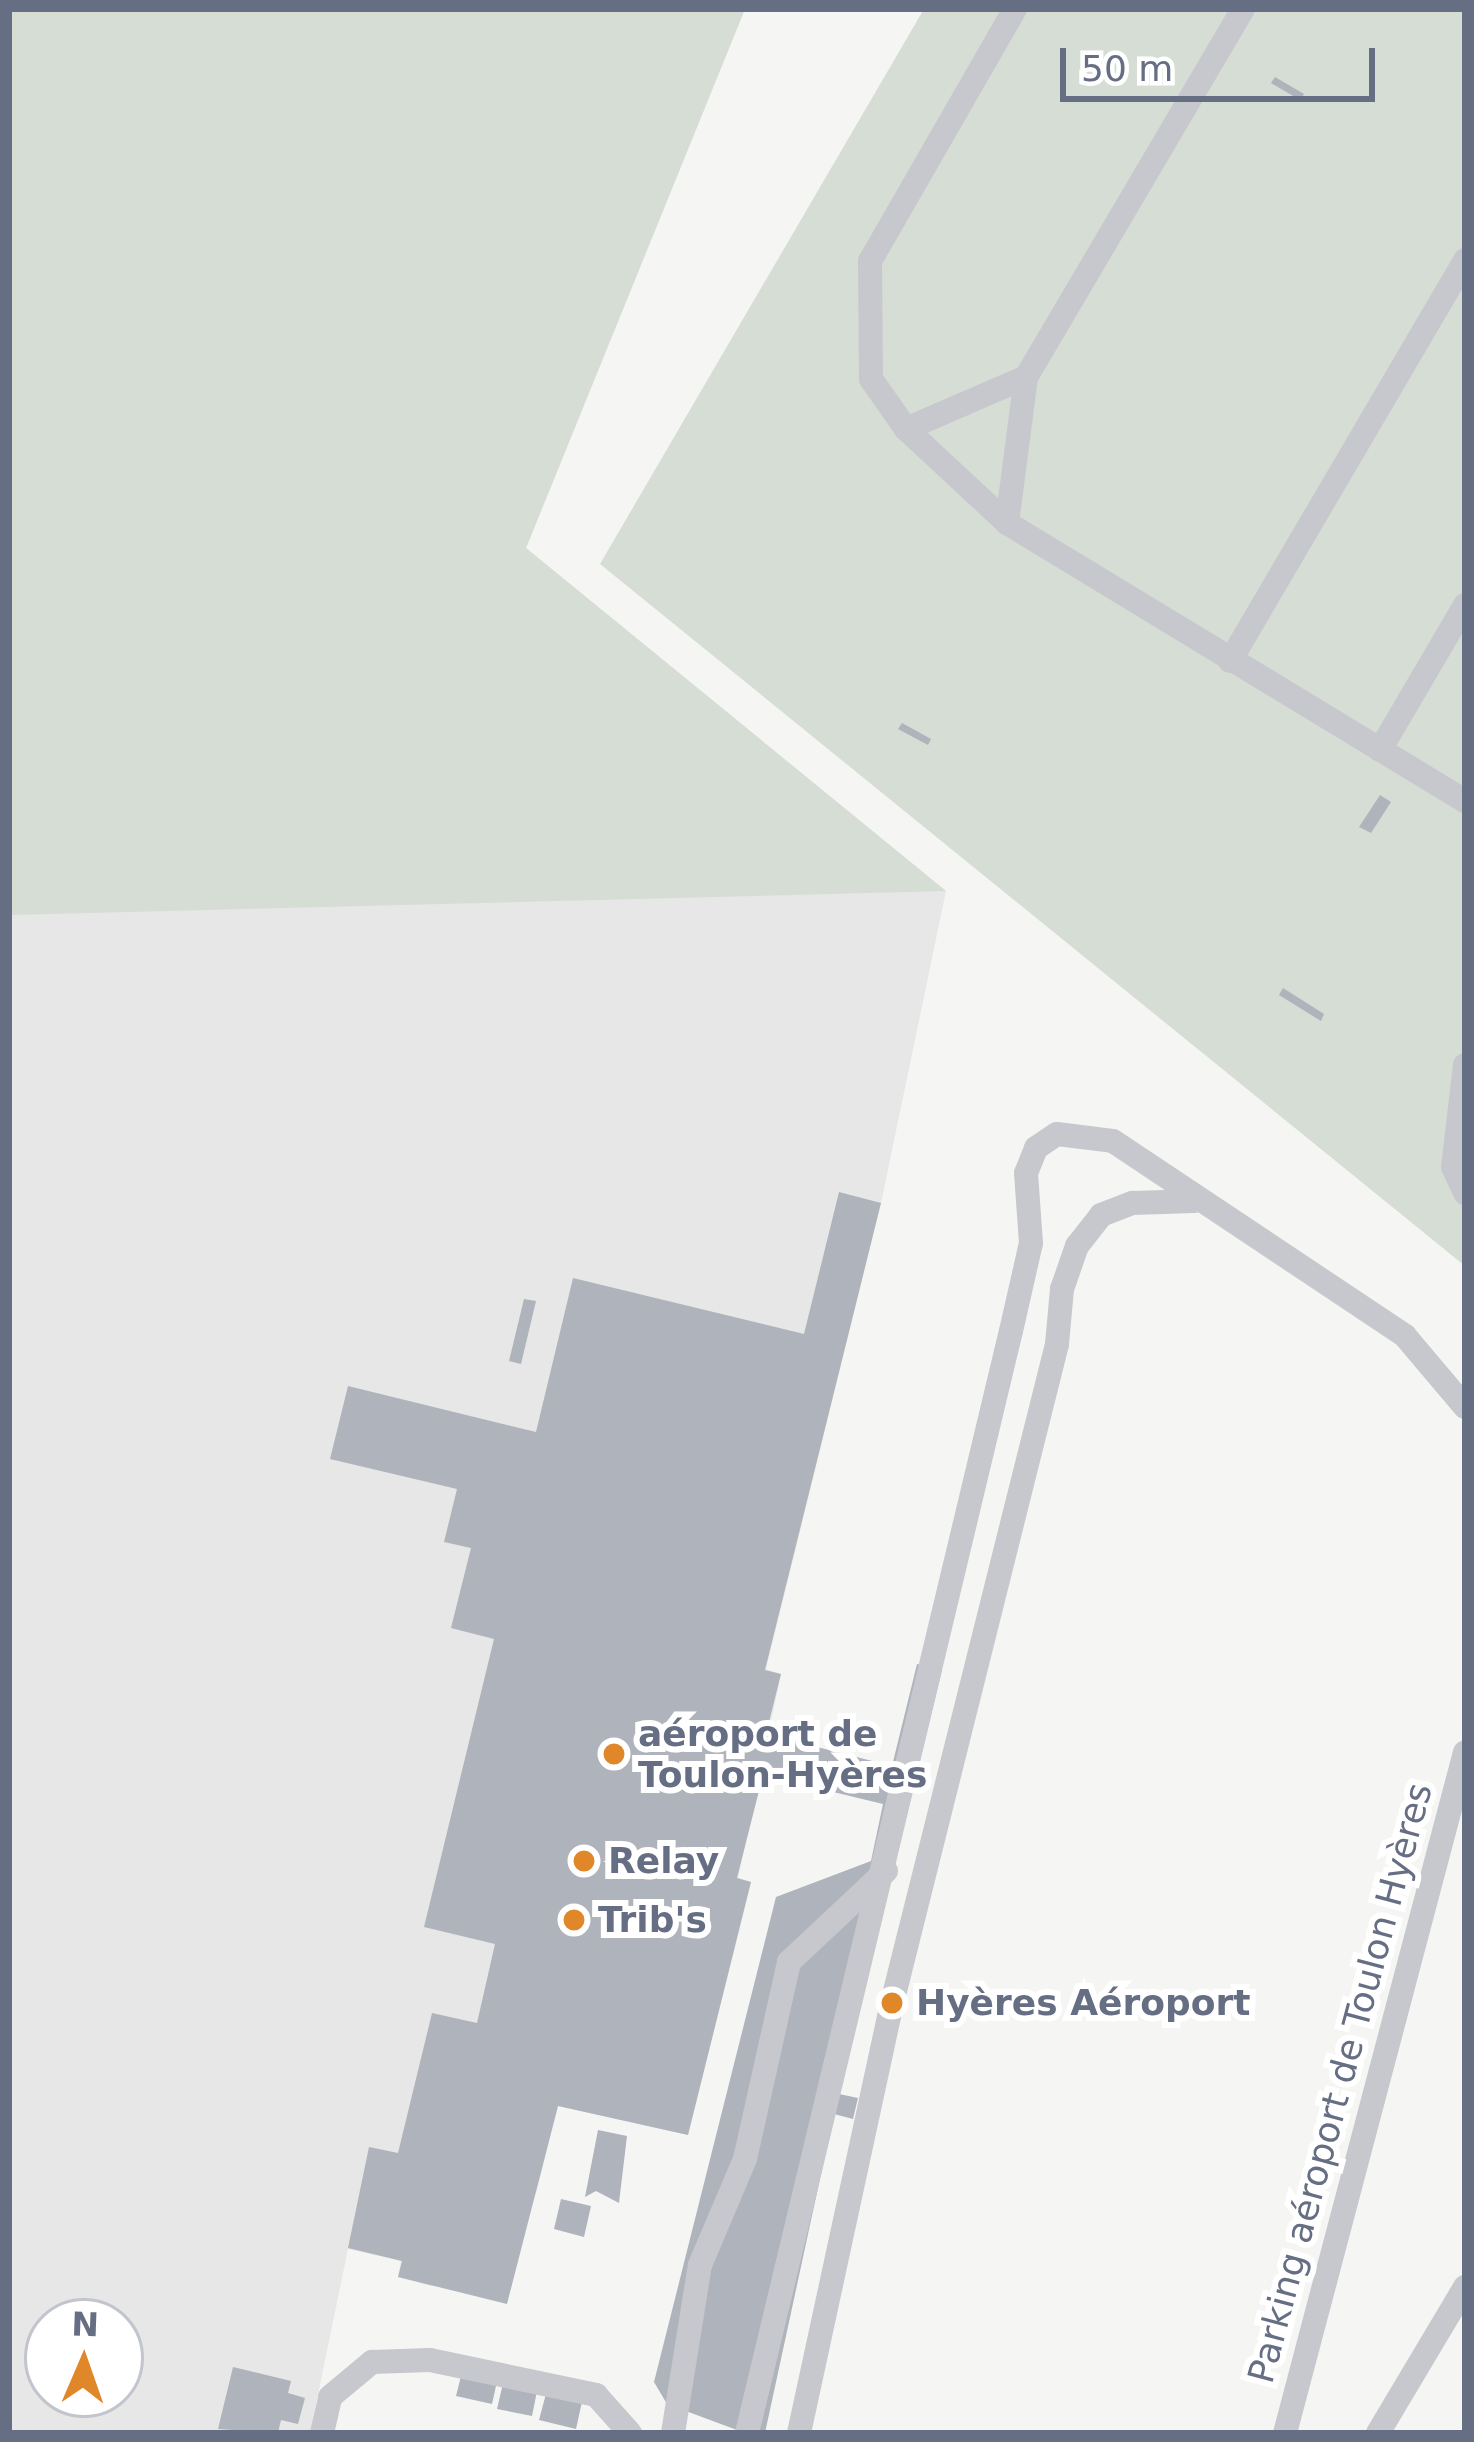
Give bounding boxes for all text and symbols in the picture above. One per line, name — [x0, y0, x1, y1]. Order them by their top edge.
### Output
scale bar — [1066, 24, 1381, 98]
text: 50 m — [1081, 48, 1173, 89]
place label: aéroport de Toulon-Hyères — [638, 1711, 927, 1796]
marker: aéroport de Toulon-Hyères — [601, 1741, 627, 1767]
street label: Parking aéroport de Toulon Hyères — [1239, 1778, 1441, 2388]
place label: Relay — [608, 1839, 719, 1883]
marker: Relay — [571, 1848, 597, 1874]
place label: Trib's — [598, 1898, 707, 1942]
marker: Trib's — [561, 1907, 587, 1933]
place label: Hyères Aéroport — [916, 1981, 1250, 2025]
marker: Hyères Aéroport — [879, 1990, 905, 2016]
north arrow — [24, 2298, 144, 2418]
text: N — [71, 2305, 100, 2344]

